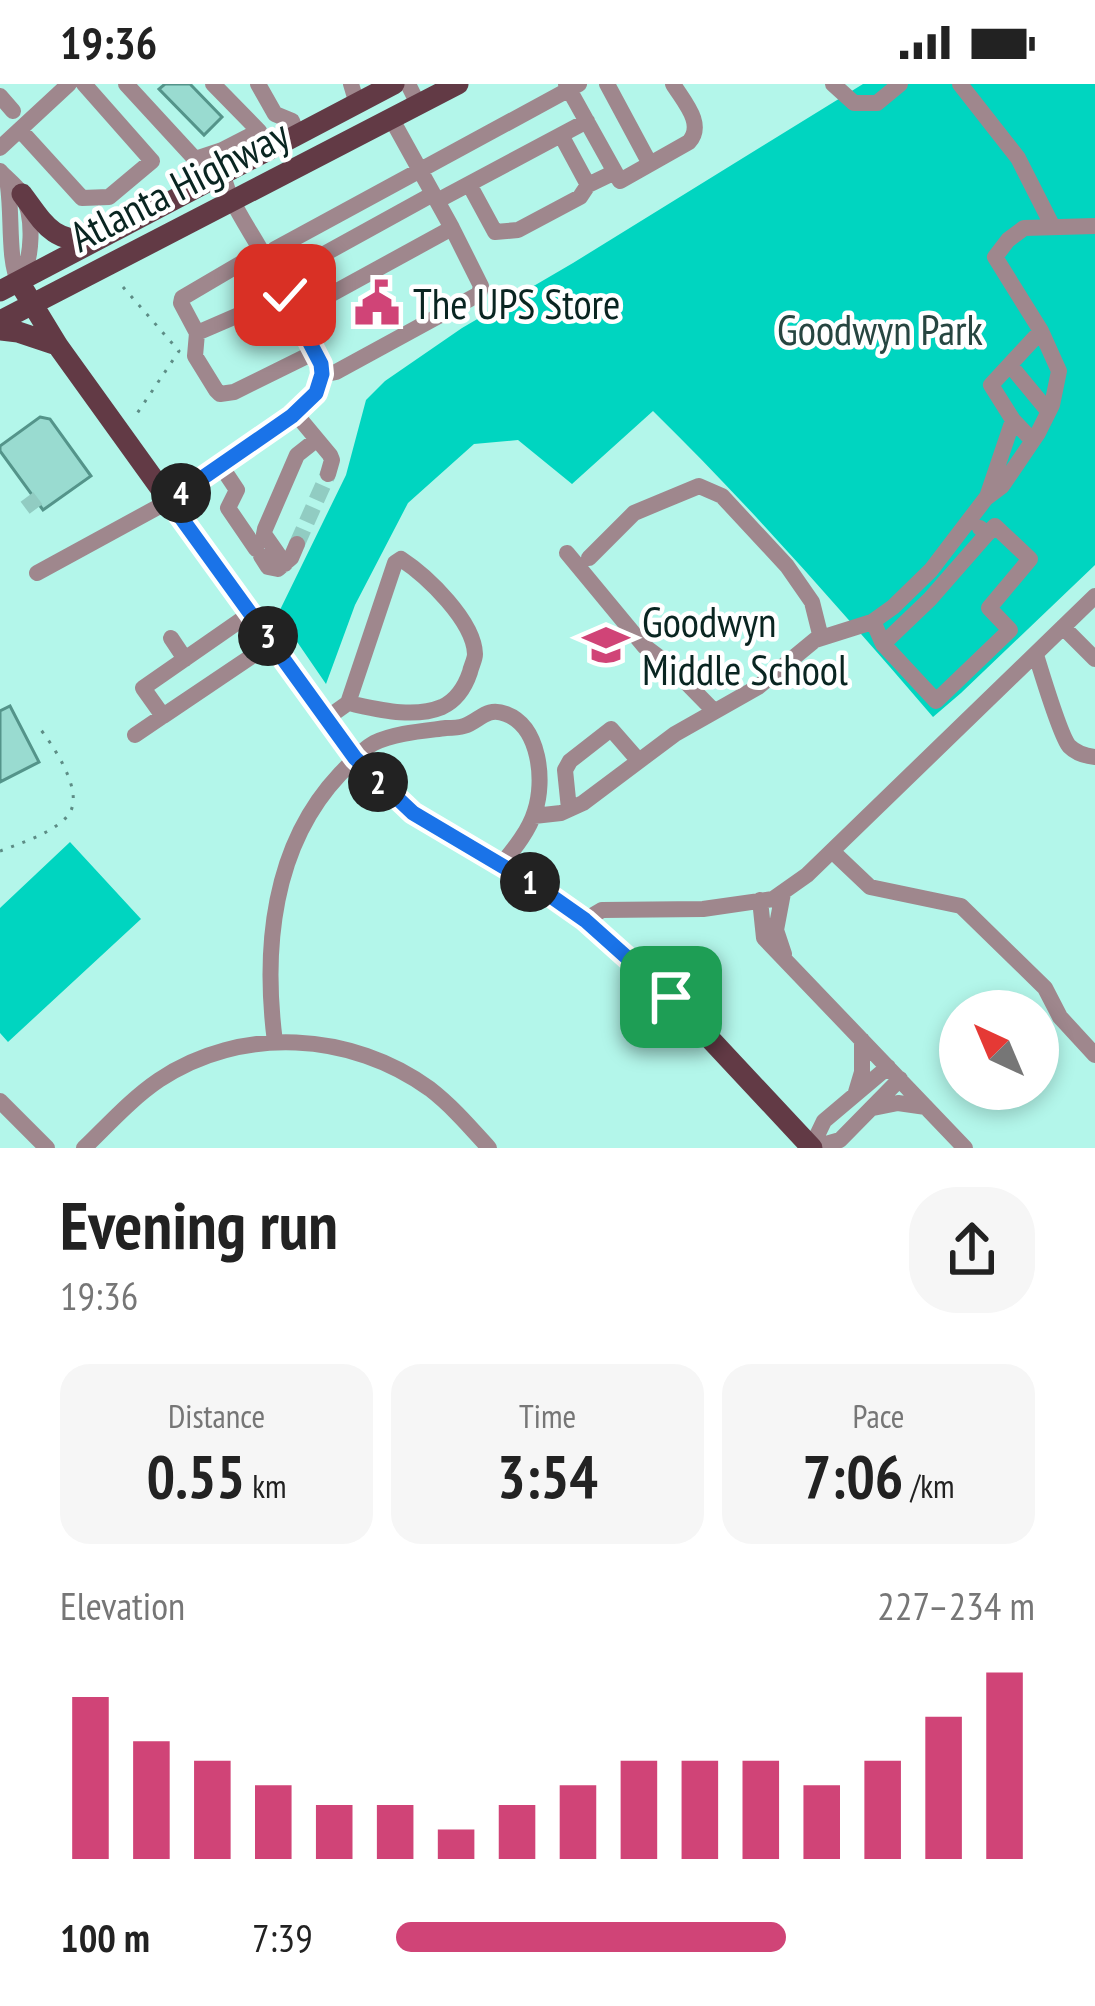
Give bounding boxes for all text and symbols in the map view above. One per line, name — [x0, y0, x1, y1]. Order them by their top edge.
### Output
text: 19:36 — [60, 13, 157, 71]
street label: Atlanta Highway — [60, 106, 298, 264]
pin — [234, 244, 336, 346]
icon: check — [252, 262, 318, 328]
place label: The UPS Store — [413, 276, 620, 331]
public building icon: The UPS Store — [352, 278, 402, 328]
park label: Goodwyn Park — [777, 302, 983, 357]
pin: 4 — [151, 463, 211, 523]
text: 4 — [173, 471, 189, 514]
place label: Goodwyn Middle School — [642, 594, 848, 697]
pin: 3 — [238, 606, 298, 666]
text: 3 — [260, 614, 276, 657]
school or university icon: Goodwyn Middle School — [581, 620, 631, 670]
pin: 2 — [348, 752, 408, 812]
text: 2 — [370, 760, 386, 803]
pin: 1 — [500, 852, 560, 912]
text: 1 — [522, 860, 538, 903]
pin — [620, 946, 722, 1048]
icon: arrive — [638, 964, 704, 1030]
north arrow — [939, 990, 1059, 1110]
map controls — [939, 990, 1059, 1110]
text: Evening run — [60, 1182, 338, 1267]
button: share — [909, 1187, 1035, 1313]
text: 19:36 — [60, 1270, 138, 1321]
text: Distance — [168, 1394, 265, 1437]
text: Time — [519, 1394, 576, 1437]
text: Pace — [852, 1394, 905, 1437]
text: 0.55 — [146, 1437, 245, 1515]
text: 3:54 — [497, 1437, 598, 1515]
text: 7:06 — [802, 1437, 904, 1515]
text: km — [245, 1464, 287, 1507]
text: /km — [904, 1464, 955, 1507]
text: Elevation — [60, 1580, 185, 1631]
text: 227–234 m — [877, 1580, 1035, 1631]
text: 100 m — [60, 1912, 150, 1963]
text: 7:39 — [252, 1912, 313, 1963]

